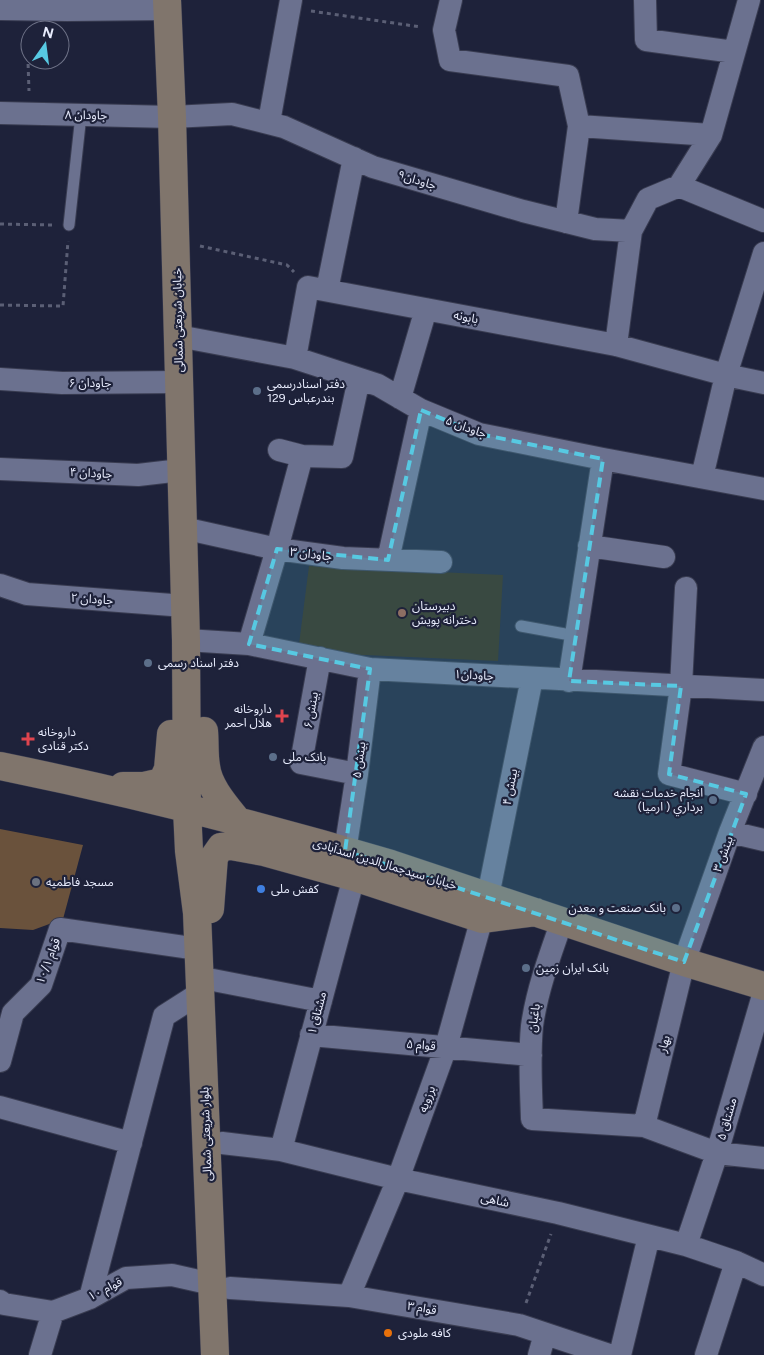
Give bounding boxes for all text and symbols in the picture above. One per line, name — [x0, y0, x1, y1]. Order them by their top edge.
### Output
north arrow — [20, 20, 70, 70]
text: N — [41, 23, 55, 42]
street label: جاودان ۸ — [65, 108, 107, 122]
street label: جاودان۹ — [396, 168, 438, 192]
street label: خیابان شریعتی شمالی — [170, 268, 186, 372]
street label: بابونه — [453, 308, 479, 326]
street label: جاودان ۶ — [69, 376, 111, 390]
place label: دفتر اسنادرسمی 129 بندرعباس — [267, 377, 345, 405]
marker: دفتر اسنادرسمی 129 بندرعباس — [251, 385, 263, 397]
street label: جاودان ۵ — [444, 413, 488, 441]
street label: جاودان ۴ — [69, 465, 113, 481]
street label: جاودان ۳ — [289, 544, 333, 564]
street label: جاودان ۲ — [70, 591, 114, 607]
place label: دبیرستان دخترانه پویش — [412, 599, 477, 628]
marker: دبیرستان دخترانه پویش — [396, 607, 408, 619]
place label: دفتر اسناد رسمی — [158, 656, 239, 670]
marker: دفتر اسناد رسمی — [142, 657, 154, 669]
street label: جاودان۱ — [454, 667, 494, 683]
street label: بینش ۶ — [301, 691, 321, 729]
place label: داروخانه هلال احمر — [224, 702, 272, 730]
marker: داروخانه هلال احمر — [276, 710, 288, 722]
place label: داروخانه دکتر قنادی — [38, 725, 89, 753]
marker: داروخانه دکتر قنادی — [22, 733, 34, 745]
street label: بینش ۵ — [350, 741, 369, 779]
place label: بانک ملی — [283, 750, 326, 764]
marker: بانک ملی — [267, 751, 279, 763]
street label: بینش ۴ — [500, 768, 520, 806]
place label: انجام خدمات نقشه برداري ( ارميا) — [614, 786, 703, 817]
marker: انجام خدمات نقشه برداري ( ارميا) — [707, 794, 719, 806]
street label: بینش ۳ — [710, 834, 736, 874]
street label: خیابان سیدجمال‌الدین اسدآبادی — [311, 835, 459, 893]
place label: مسجد فاطمیه — [46, 875, 114, 889]
marker: مسجد فاطمیه — [30, 876, 42, 888]
place label: کفش ملی — [271, 882, 320, 896]
marker: کفش ملی — [255, 883, 267, 895]
place label: بانک صنعت و معدن — [569, 901, 666, 915]
marker: بانک صنعت و معدن — [670, 902, 682, 914]
street label: قوام ۱۰/۱ — [33, 936, 65, 987]
place label: بانک ایران زمین — [536, 961, 609, 975]
marker: بانک ایران زمین — [520, 962, 532, 974]
street label: مشتاق ۱ — [305, 990, 329, 1036]
street label: باغبان — [525, 1003, 543, 1033]
street label: بهار — [655, 1034, 673, 1055]
street label: قوام ۵ — [406, 1037, 436, 1055]
street label: برزویه — [416, 1084, 438, 1114]
street label: بلوار شریعتی شمالی — [197, 1087, 215, 1181]
street label: مشتاق ۵ — [714, 1096, 740, 1142]
street label: شاهی — [480, 1190, 510, 1210]
street label: قوام ۱۰ — [86, 1275, 125, 1305]
street label: قوام ۳ — [406, 1299, 438, 1319]
place label: کافه ملودی — [398, 1326, 452, 1340]
marker: کافه ملودی — [382, 1327, 394, 1339]

